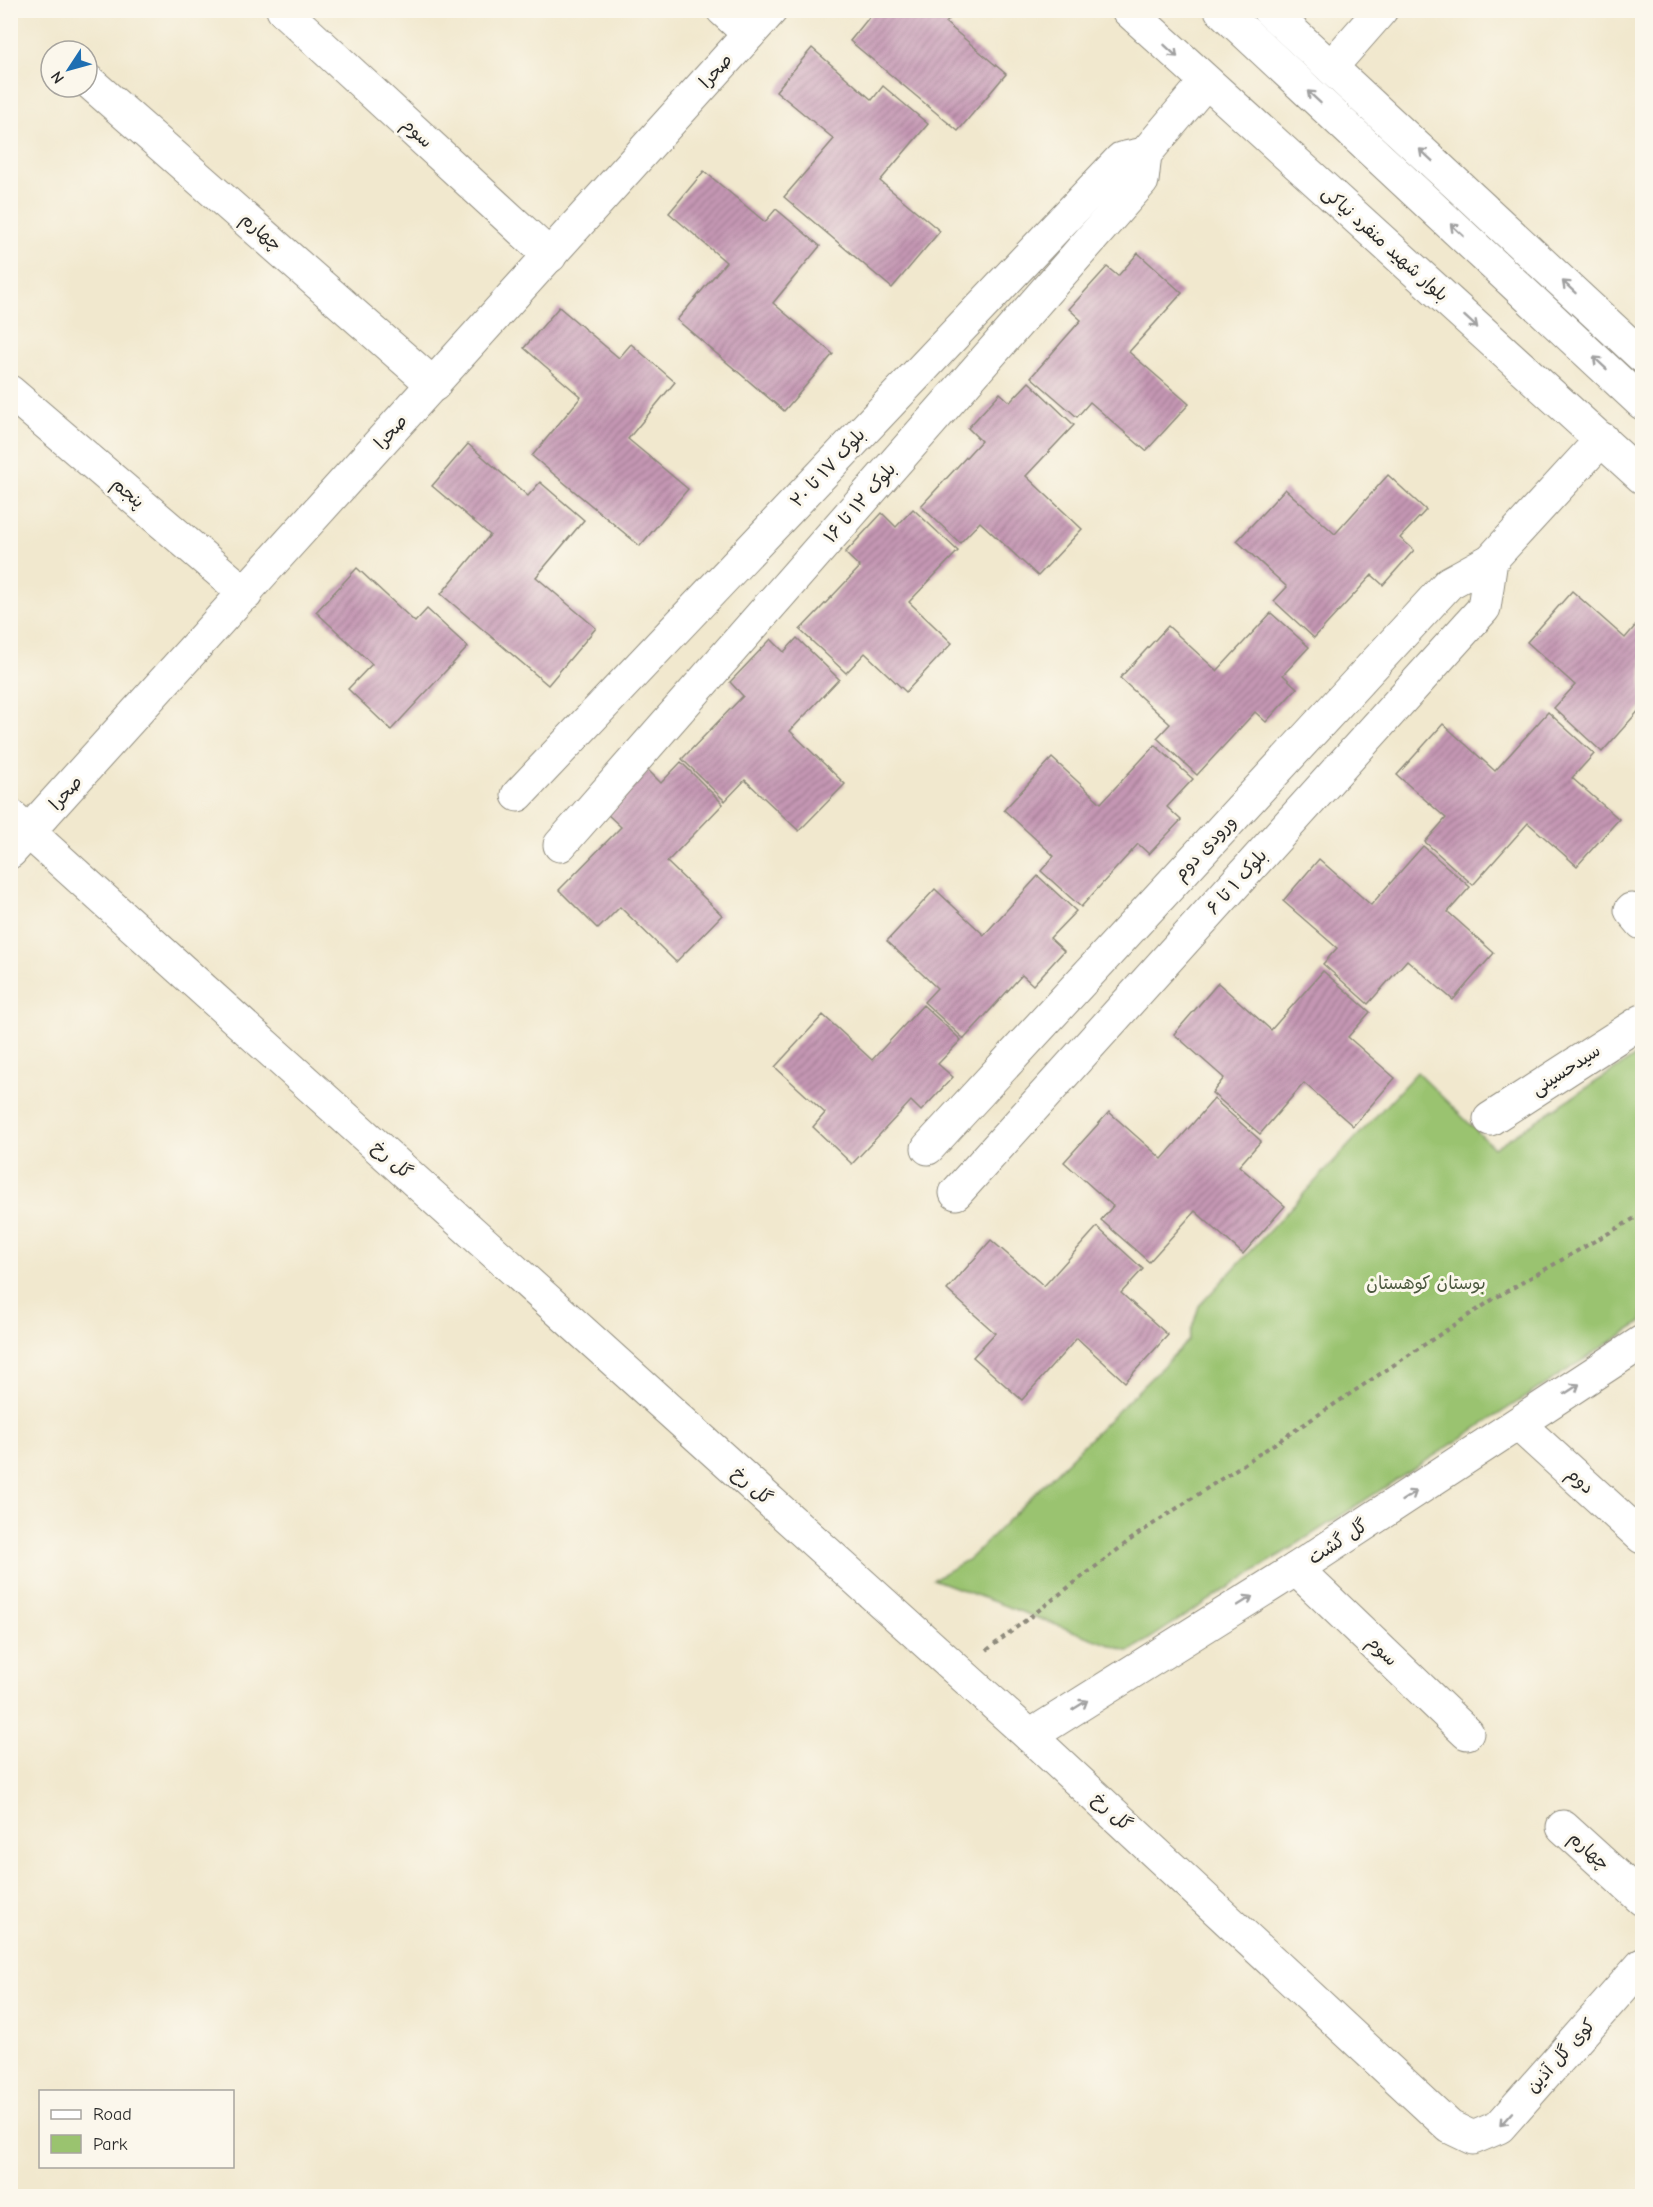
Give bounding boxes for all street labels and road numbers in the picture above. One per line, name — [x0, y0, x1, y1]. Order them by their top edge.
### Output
street label: صحرا — [695, 49, 737, 93]
street label: سوم — [395, 114, 437, 155]
street label: بلوار شهید منفرد نیاکی — [1318, 182, 1452, 306]
street label: چهارم — [234, 208, 286, 258]
street label: صحرا — [370, 410, 412, 454]
street label: بلوک ۱۷ تا ۲۰ — [786, 424, 871, 512]
street label: بلوک ۱۲ تا ۱۶ — [820, 459, 901, 548]
street label: پنجم — [105, 473, 149, 515]
street label: صحرا — [45, 771, 87, 815]
street label: ورودی دوم — [1170, 811, 1243, 887]
street label: بلوک ۱ تا ۶ — [1202, 845, 1272, 920]
street label: سیدحسینی — [1528, 1040, 1604, 1100]
street label: گل رخ — [367, 1137, 416, 1184]
street label: گل رخ — [727, 1463, 776, 1510]
street label: دوم — [1560, 1463, 1598, 1501]
street label: گل گشت — [1304, 1515, 1372, 1569]
street label: سوم — [1360, 1632, 1402, 1673]
street label: گل رخ — [1087, 1788, 1136, 1836]
street label: چهارم — [1562, 1827, 1614, 1877]
street label: کوی گل آذین — [1522, 2014, 1600, 2097]

